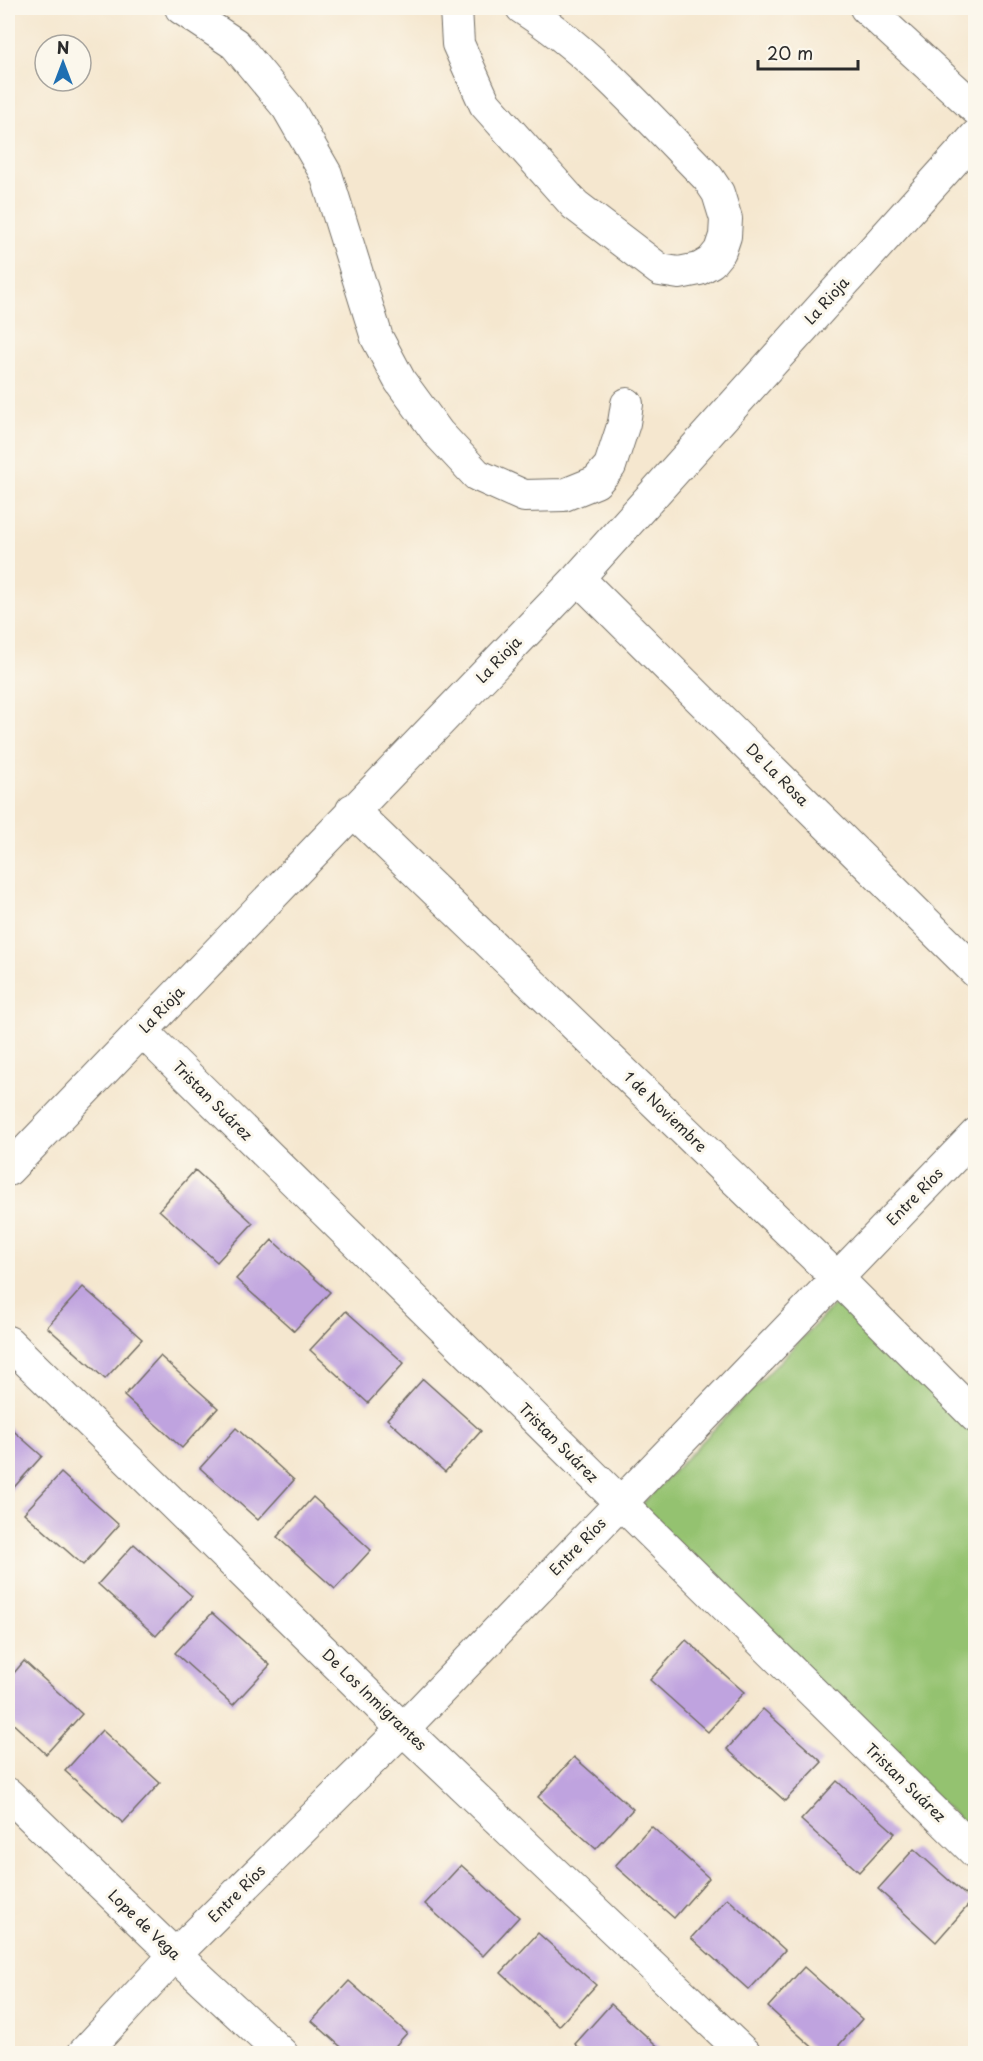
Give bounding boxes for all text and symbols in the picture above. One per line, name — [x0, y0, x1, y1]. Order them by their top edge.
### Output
north arrow — [33, 33, 93, 93]
scale bar — [758, 33, 858, 71]
text: N — [57, 35, 69, 59]
text: 20 m — [767, 39, 813, 66]
street label: La Rioja — [798, 270, 854, 329]
street label: La Rioja — [470, 630, 527, 688]
street label: De La Rosa — [741, 737, 815, 811]
street label: La Rioja — [133, 980, 190, 1038]
street label: Tristan Suárez — [168, 1055, 258, 1145]
street label: 1 de Noviembre — [619, 1065, 713, 1157]
street label: Entre Ríos — [880, 1161, 948, 1230]
street label: Tristan Suárez — [514, 1397, 604, 1487]
street label: Entre Ríos — [543, 1511, 611, 1580]
street label: De Los Inmigrantes — [318, 1643, 433, 1755]
street label: Tristan Suárez — [860, 1737, 952, 1827]
street label: Entre Ríos — [202, 1859, 270, 1927]
street label: Lope de Vega — [103, 1883, 187, 1965]

